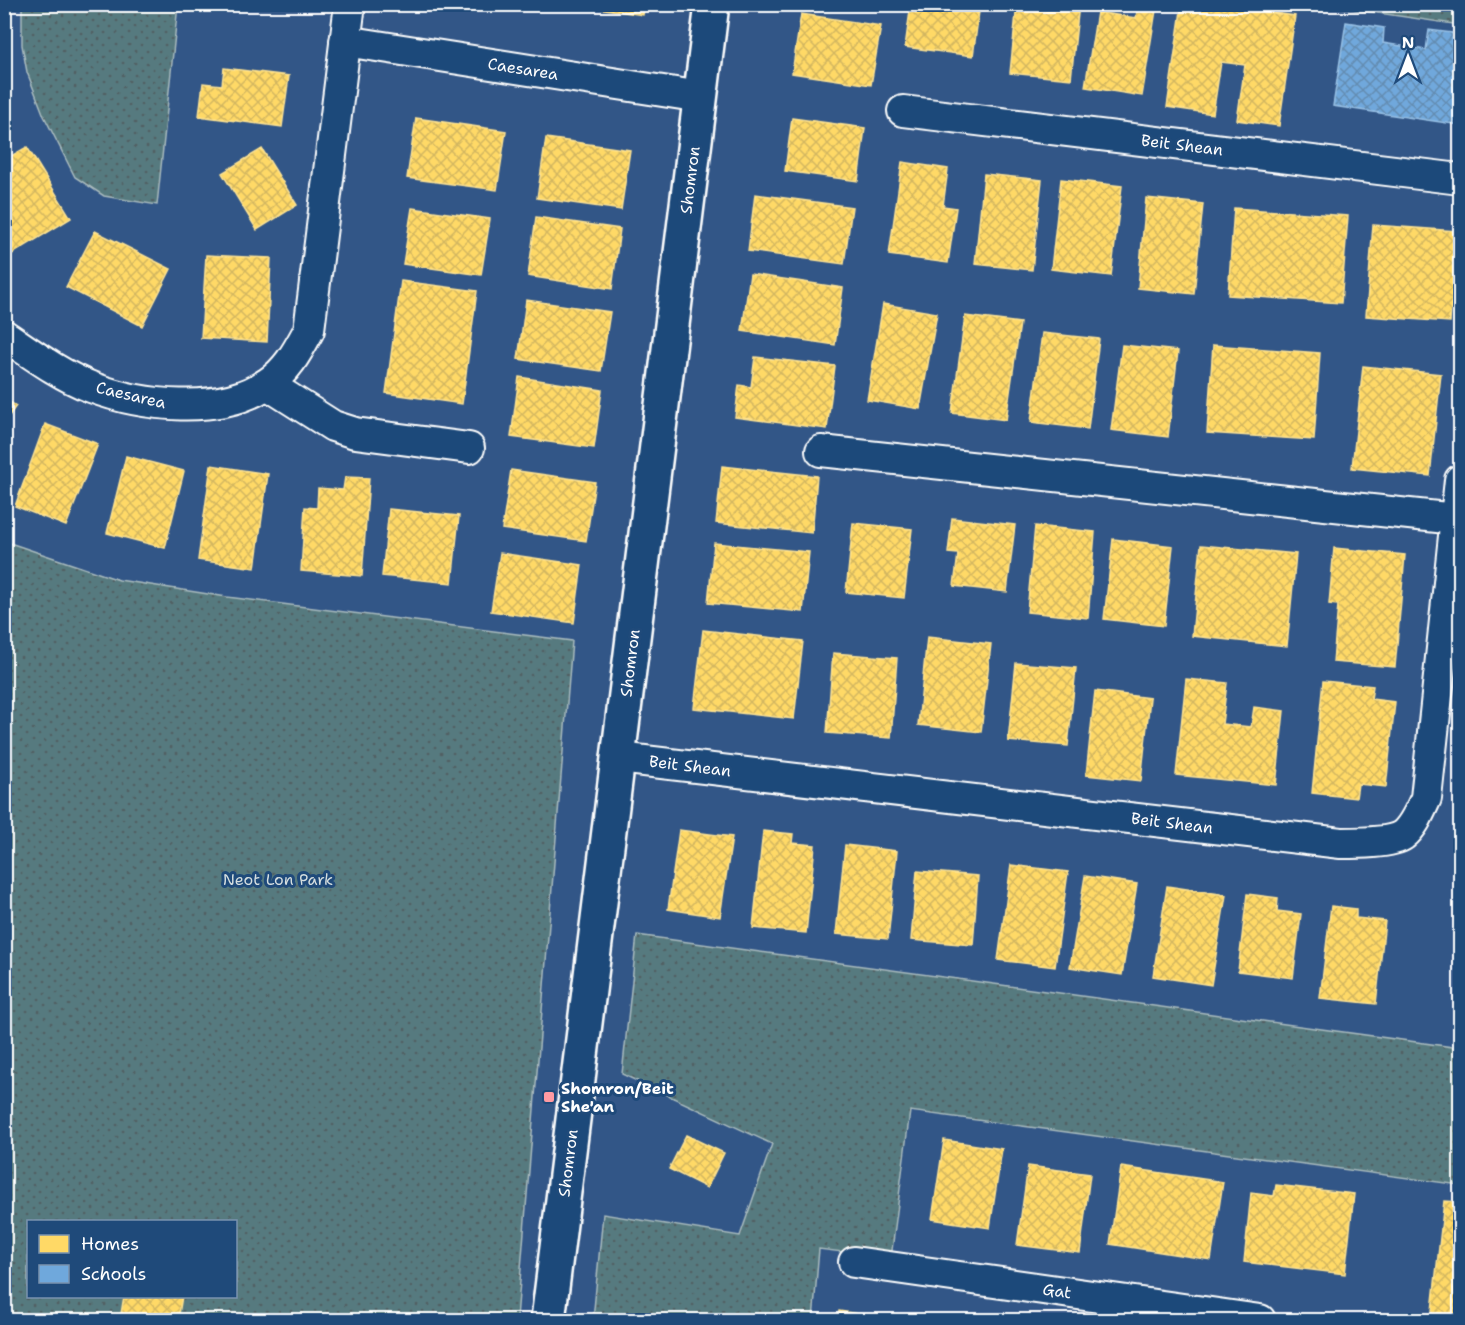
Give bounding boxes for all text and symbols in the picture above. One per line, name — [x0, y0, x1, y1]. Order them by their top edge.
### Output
north arrow — [1378, 27, 1438, 87]
text: N — [1402, 32, 1414, 53]
street label: Caesarea — [486, 53, 560, 85]
street label: Beit Shean — [1140, 130, 1224, 160]
street label: Shomron — [675, 145, 705, 215]
street label: Caesarea — [94, 377, 168, 413]
street label: Shomron — [615, 628, 645, 698]
street label: Beit Shean — [648, 751, 732, 781]
street label: Beit Shean — [1130, 808, 1214, 838]
park label: Neot Lon Park — [223, 869, 333, 890]
place label: Shomron/Beit She'an — [561, 1078, 674, 1117]
marker: Shomron/Beit She'an — [542, 1090, 556, 1104]
street label: Shomron — [553, 1128, 583, 1198]
legend — [27, 1220, 237, 1298]
text: Homes — [81, 1232, 139, 1256]
text: Schools — [81, 1262, 147, 1286]
street label: Gat — [1041, 1279, 1073, 1303]

